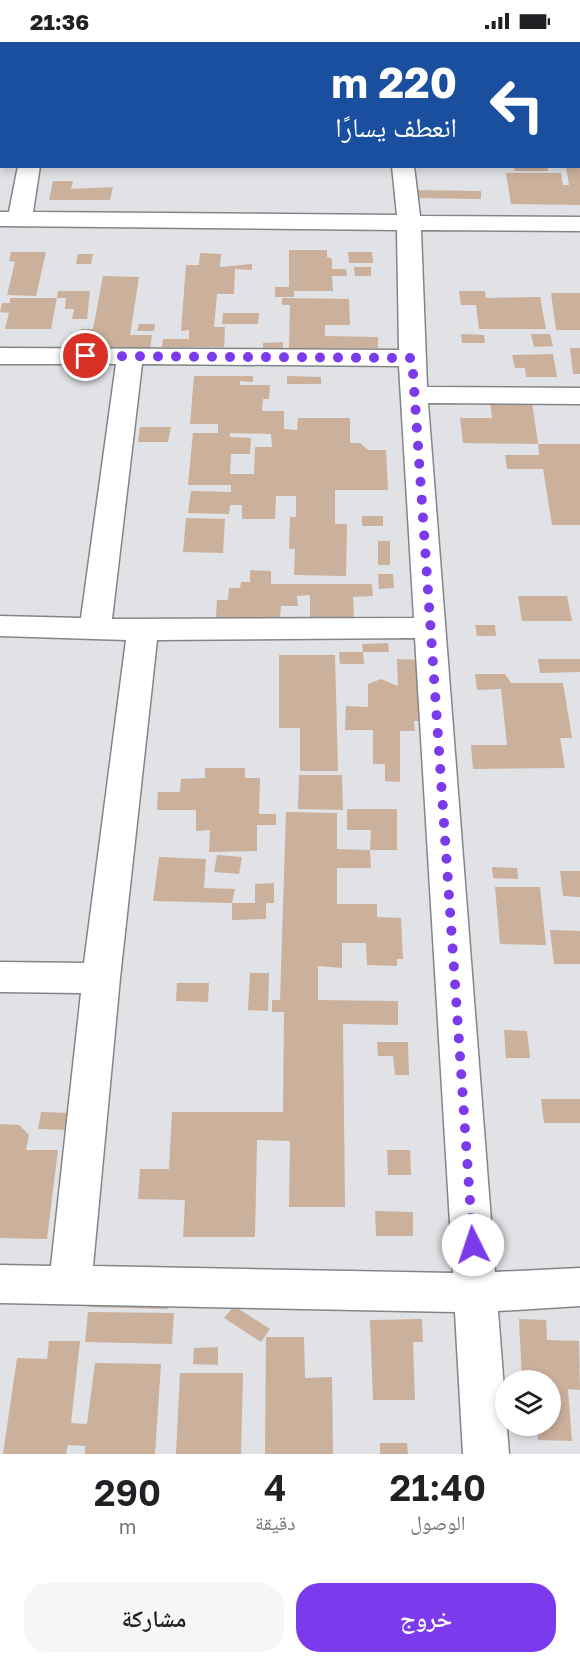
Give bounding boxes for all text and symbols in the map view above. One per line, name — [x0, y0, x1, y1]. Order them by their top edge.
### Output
text: 21:36 — [30, 8, 89, 35]
text: 220 m — [331, 57, 457, 107]
icon: left — [478, 66, 556, 144]
text: انعطف يسارًا — [335, 111, 457, 143]
pin — [60, 330, 111, 381]
icon: arrive — [69, 339, 102, 372]
position arrow — [441, 1213, 505, 1277]
map controls — [495, 1370, 561, 1436]
button: layers — [495, 1370, 561, 1436]
text: 4 — [264, 1466, 287, 1509]
text: 21:40 — [390, 1466, 486, 1509]
text: 290 — [94, 1471, 161, 1514]
text: دقيقة — [255, 1510, 296, 1534]
text: الوصول — [410, 1510, 465, 1534]
text: m — [119, 1514, 136, 1538]
button: مشاركة — [24, 1583, 284, 1652]
button: خروج — [296, 1583, 556, 1652]

